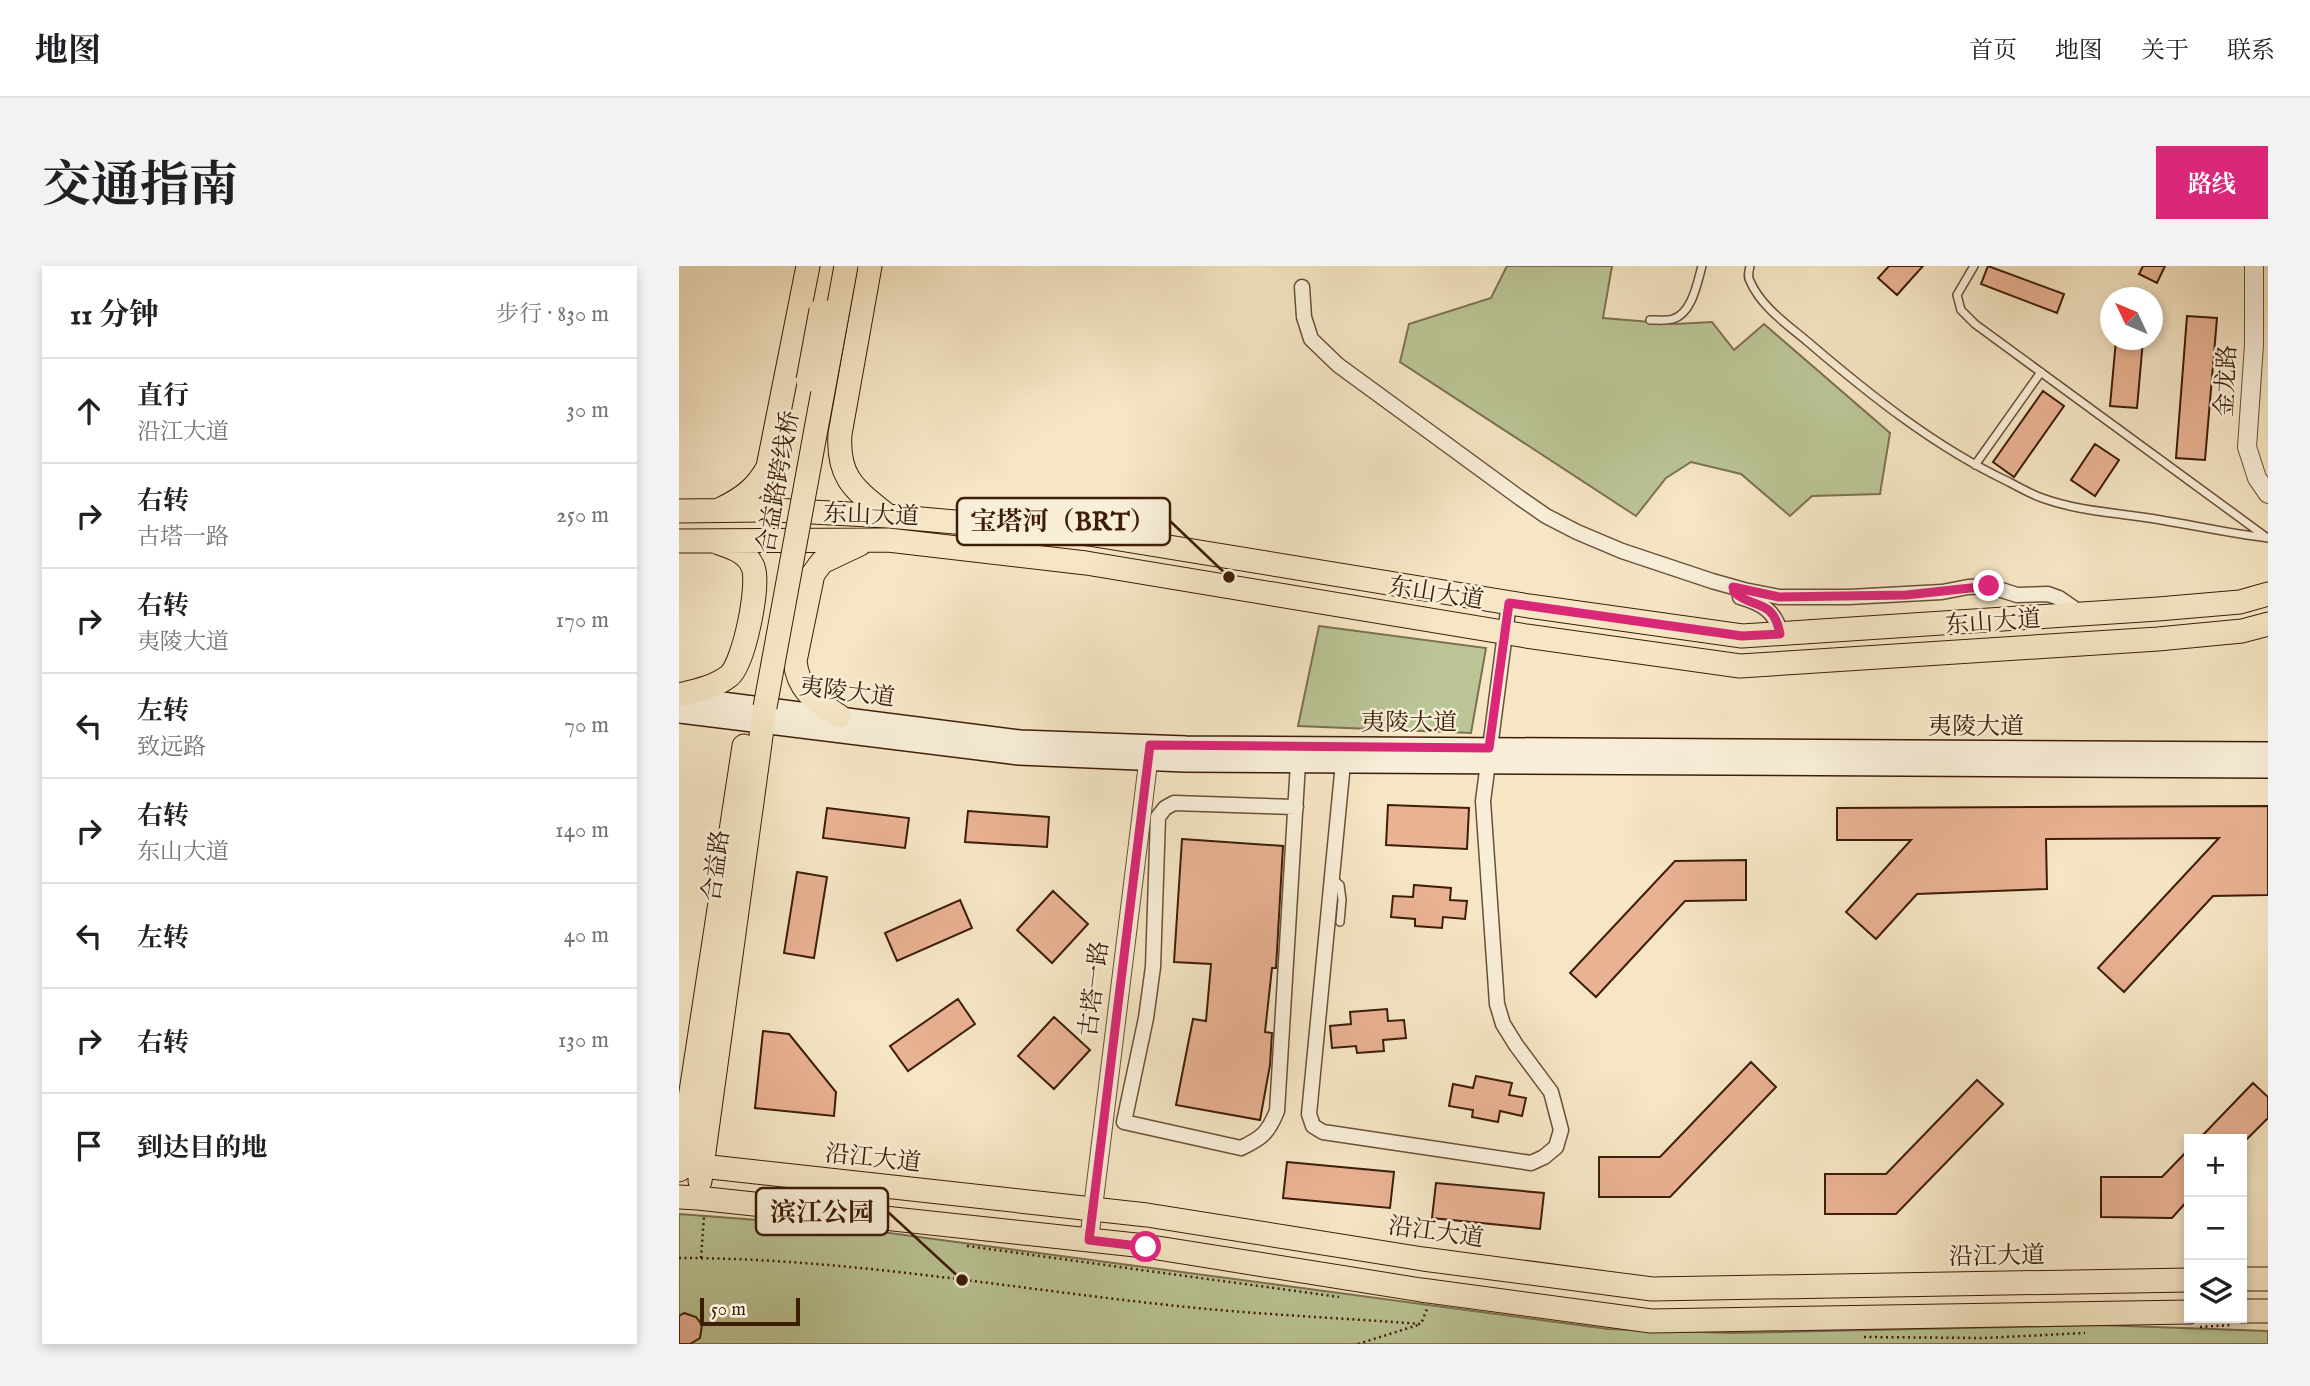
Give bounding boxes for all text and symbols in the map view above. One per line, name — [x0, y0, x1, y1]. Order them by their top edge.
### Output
text: 地图 — [35, 31, 101, 73]
text: 首页 — [1969, 36, 2017, 67]
text: 地图 — [2055, 36, 2103, 67]
text: 关于 — [2141, 36, 2189, 67]
text: 联系 — [2227, 36, 2275, 67]
button: 路线 — [2156, 146, 2268, 219]
text: 交通指南 — [42, 157, 238, 219]
north arrow — [2100, 287, 2163, 350]
text: 11 分钟 — [70, 297, 159, 335]
text: 步行 · 830 m — [496, 300, 609, 329]
street label: 金龙路 — [2210, 344, 2244, 418]
text: 直行 — [137, 380, 189, 413]
icon: ahead — [70, 392, 108, 430]
text: 30 m — [566, 396, 609, 425]
street label: 合益路跨线桥 — [751, 408, 807, 556]
text: 沿江大道 — [137, 418, 229, 447]
text: 右转 — [137, 485, 189, 518]
icon: right — [70, 497, 108, 535]
callout: 宝塔河（BRT） — [957, 498, 1170, 545]
street label: 东山大道 — [822, 499, 920, 533]
text: 250 m — [556, 501, 609, 530]
text: 宝塔河（BRT） — [970, 506, 1156, 539]
text: 古塔一路 — [137, 523, 229, 552]
route end — [1973, 570, 2004, 601]
street label: 东山大道 — [1386, 571, 1486, 617]
text: 右转 — [137, 590, 189, 623]
icon: right — [70, 602, 108, 640]
street label: 东山大道 — [1944, 604, 2042, 642]
text: 170 m — [556, 606, 609, 635]
text: 夷陵大道 — [137, 628, 229, 657]
street label: 夷陵大道 — [797, 672, 897, 714]
text: 左转 — [137, 695, 189, 728]
icon: left — [70, 707, 108, 745]
street label: 夷陵大道 — [1361, 708, 1457, 739]
text: 70 m — [564, 711, 609, 740]
street label: 夷陵大道 — [1928, 712, 2024, 743]
text: 致远路 — [137, 733, 206, 762]
text: 右转 — [137, 800, 189, 833]
icon: right — [70, 812, 108, 850]
text: 140 m — [555, 816, 609, 845]
street label: 合益路 — [697, 828, 737, 904]
text: 东山大道 — [137, 838, 229, 867]
icon: left — [70, 917, 108, 955]
text: 40 m — [564, 921, 609, 950]
text: 左转 — [137, 922, 189, 955]
street label: 古塔一路 — [1074, 939, 1116, 1039]
icon: right — [70, 1022, 108, 1060]
text: 130 m — [558, 1026, 609, 1055]
text: 右转 — [137, 1027, 189, 1060]
icon: arrive — [70, 1127, 108, 1165]
text: 到达目的地 — [137, 1132, 267, 1165]
map controls — [2184, 1134, 2247, 1323]
button: + — [2184, 1134, 2247, 1197]
street label: 沿江大道 — [824, 1139, 922, 1179]
callout: 滨江公园 — [756, 1188, 888, 1235]
text: 滨江公园 — [770, 1197, 874, 1230]
button: − — [2184, 1197, 2247, 1260]
street label: 沿江大道 — [1386, 1211, 1486, 1255]
route start — [1130, 1231, 1161, 1262]
street label: 沿江大道 — [1949, 1241, 2045, 1273]
button: layers — [2184, 1260, 2247, 1323]
scale bar — [700, 1295, 800, 1327]
text: 50 m — [711, 1298, 746, 1322]

